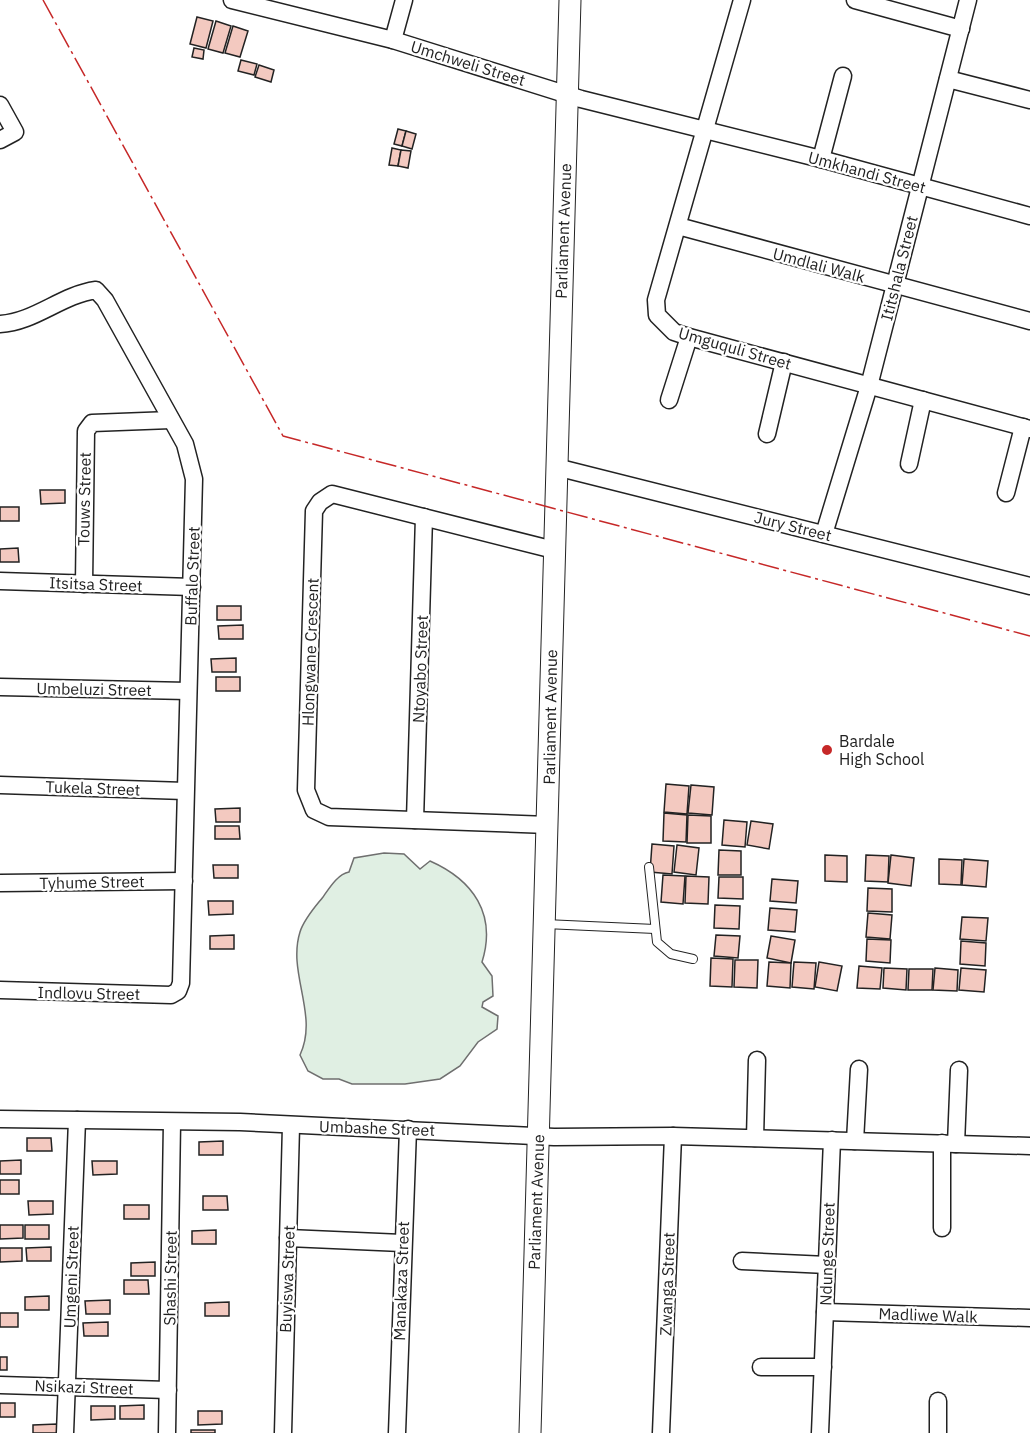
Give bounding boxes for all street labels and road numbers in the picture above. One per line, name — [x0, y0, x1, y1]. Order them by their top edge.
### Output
street label: Umchweli Street — [408, 36, 528, 90]
street label: Umkhandi Street — [806, 147, 928, 197]
street label: Parliament Avenue — [551, 163, 575, 299]
street label: Ititshala Street — [876, 213, 922, 323]
street label: Umdlali Walk — [771, 243, 868, 287]
street label: Umguquli Street — [676, 322, 794, 374]
street label: Touws Street — [73, 452, 95, 546]
street label: Jury Street — [752, 507, 834, 545]
street label: Buffalo Street — [180, 526, 204, 626]
street label: Itsitsa Street — [49, 572, 143, 596]
street label: Hlongwane Crescent — [297, 578, 323, 726]
street label: Ntoyabo Street — [408, 615, 432, 723]
street label: Parliament Avenue — [539, 649, 561, 785]
street label: Umbeluzi Street — [36, 678, 152, 700]
street label: Tukela Street — [45, 776, 141, 800]
street label: Tyhume Street — [39, 871, 145, 893]
street label: Indlovu Street — [38, 982, 140, 1004]
street label: Umbashe Street — [319, 1116, 435, 1140]
street label: Parliament Avenue — [524, 1134, 548, 1270]
street label: Ndunge Street — [815, 1202, 839, 1306]
street label: Manakaza Street — [389, 1221, 413, 1341]
street label: Umgeni Street — [59, 1225, 83, 1329]
street label: Buyiswa Street — [275, 1225, 299, 1333]
street label: Shashi Street — [159, 1230, 181, 1326]
street label: Zwanga Street — [655, 1232, 679, 1336]
street label: Madliwe Walk — [878, 1303, 979, 1327]
street label: Nsikazi Street — [34, 1375, 134, 1399]

